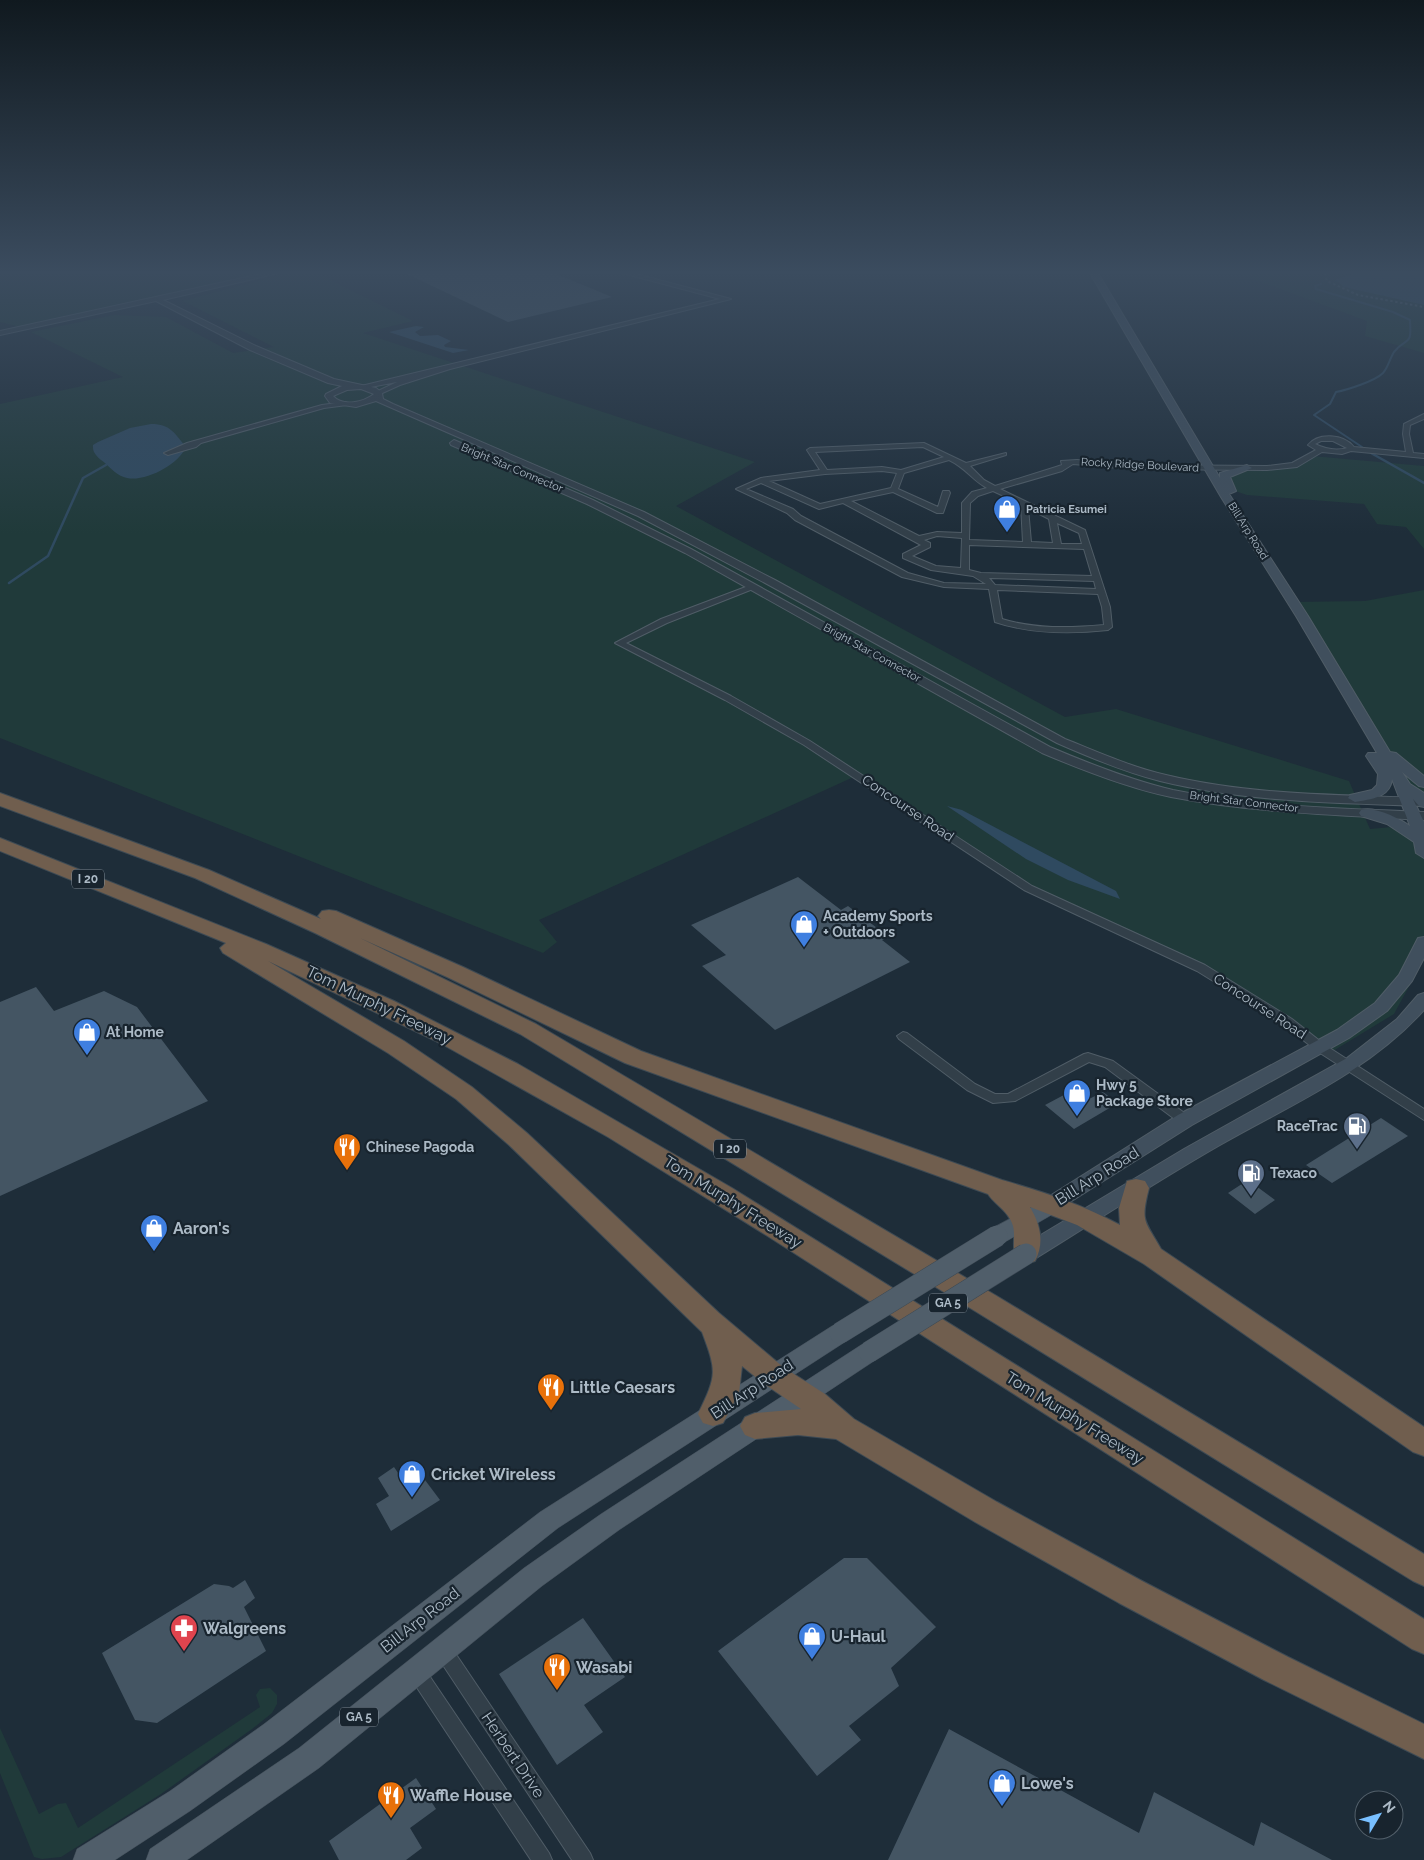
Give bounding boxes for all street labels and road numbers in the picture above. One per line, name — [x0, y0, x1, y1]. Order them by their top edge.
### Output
street label: Bright Star Connector — [459, 441, 565, 495]
street label: Rocky Ridge Boulevard — [1081, 455, 1200, 475]
street label: Bill Arp Road — [1225, 500, 1271, 562]
street label: Bright Star Connector — [821, 621, 923, 685]
street label: Concourse Road — [859, 771, 957, 845]
street label: Bright Star Connector — [1189, 789, 1299, 815]
road number: I 20 — [72, 870, 104, 889]
street label: Tom Murphy Freeway — [303, 962, 455, 1049]
street label: Concourse Road — [1211, 970, 1309, 1042]
road number: I 20 — [714, 1140, 746, 1158]
street label: Bill Arp Road — [1052, 1143, 1142, 1209]
street label: Tom Murphy Freeway — [660, 1152, 806, 1252]
road number: GA 5 — [929, 1294, 967, 1312]
street label: Bill Arp Road — [707, 1355, 797, 1423]
street label: Tom Murphy Freeway — [1002, 1368, 1148, 1468]
street label: Bill Arp Road — [377, 1583, 463, 1657]
road number: GA 5 — [340, 1708, 378, 1726]
street label: Herbert Drive — [477, 1709, 549, 1801]

